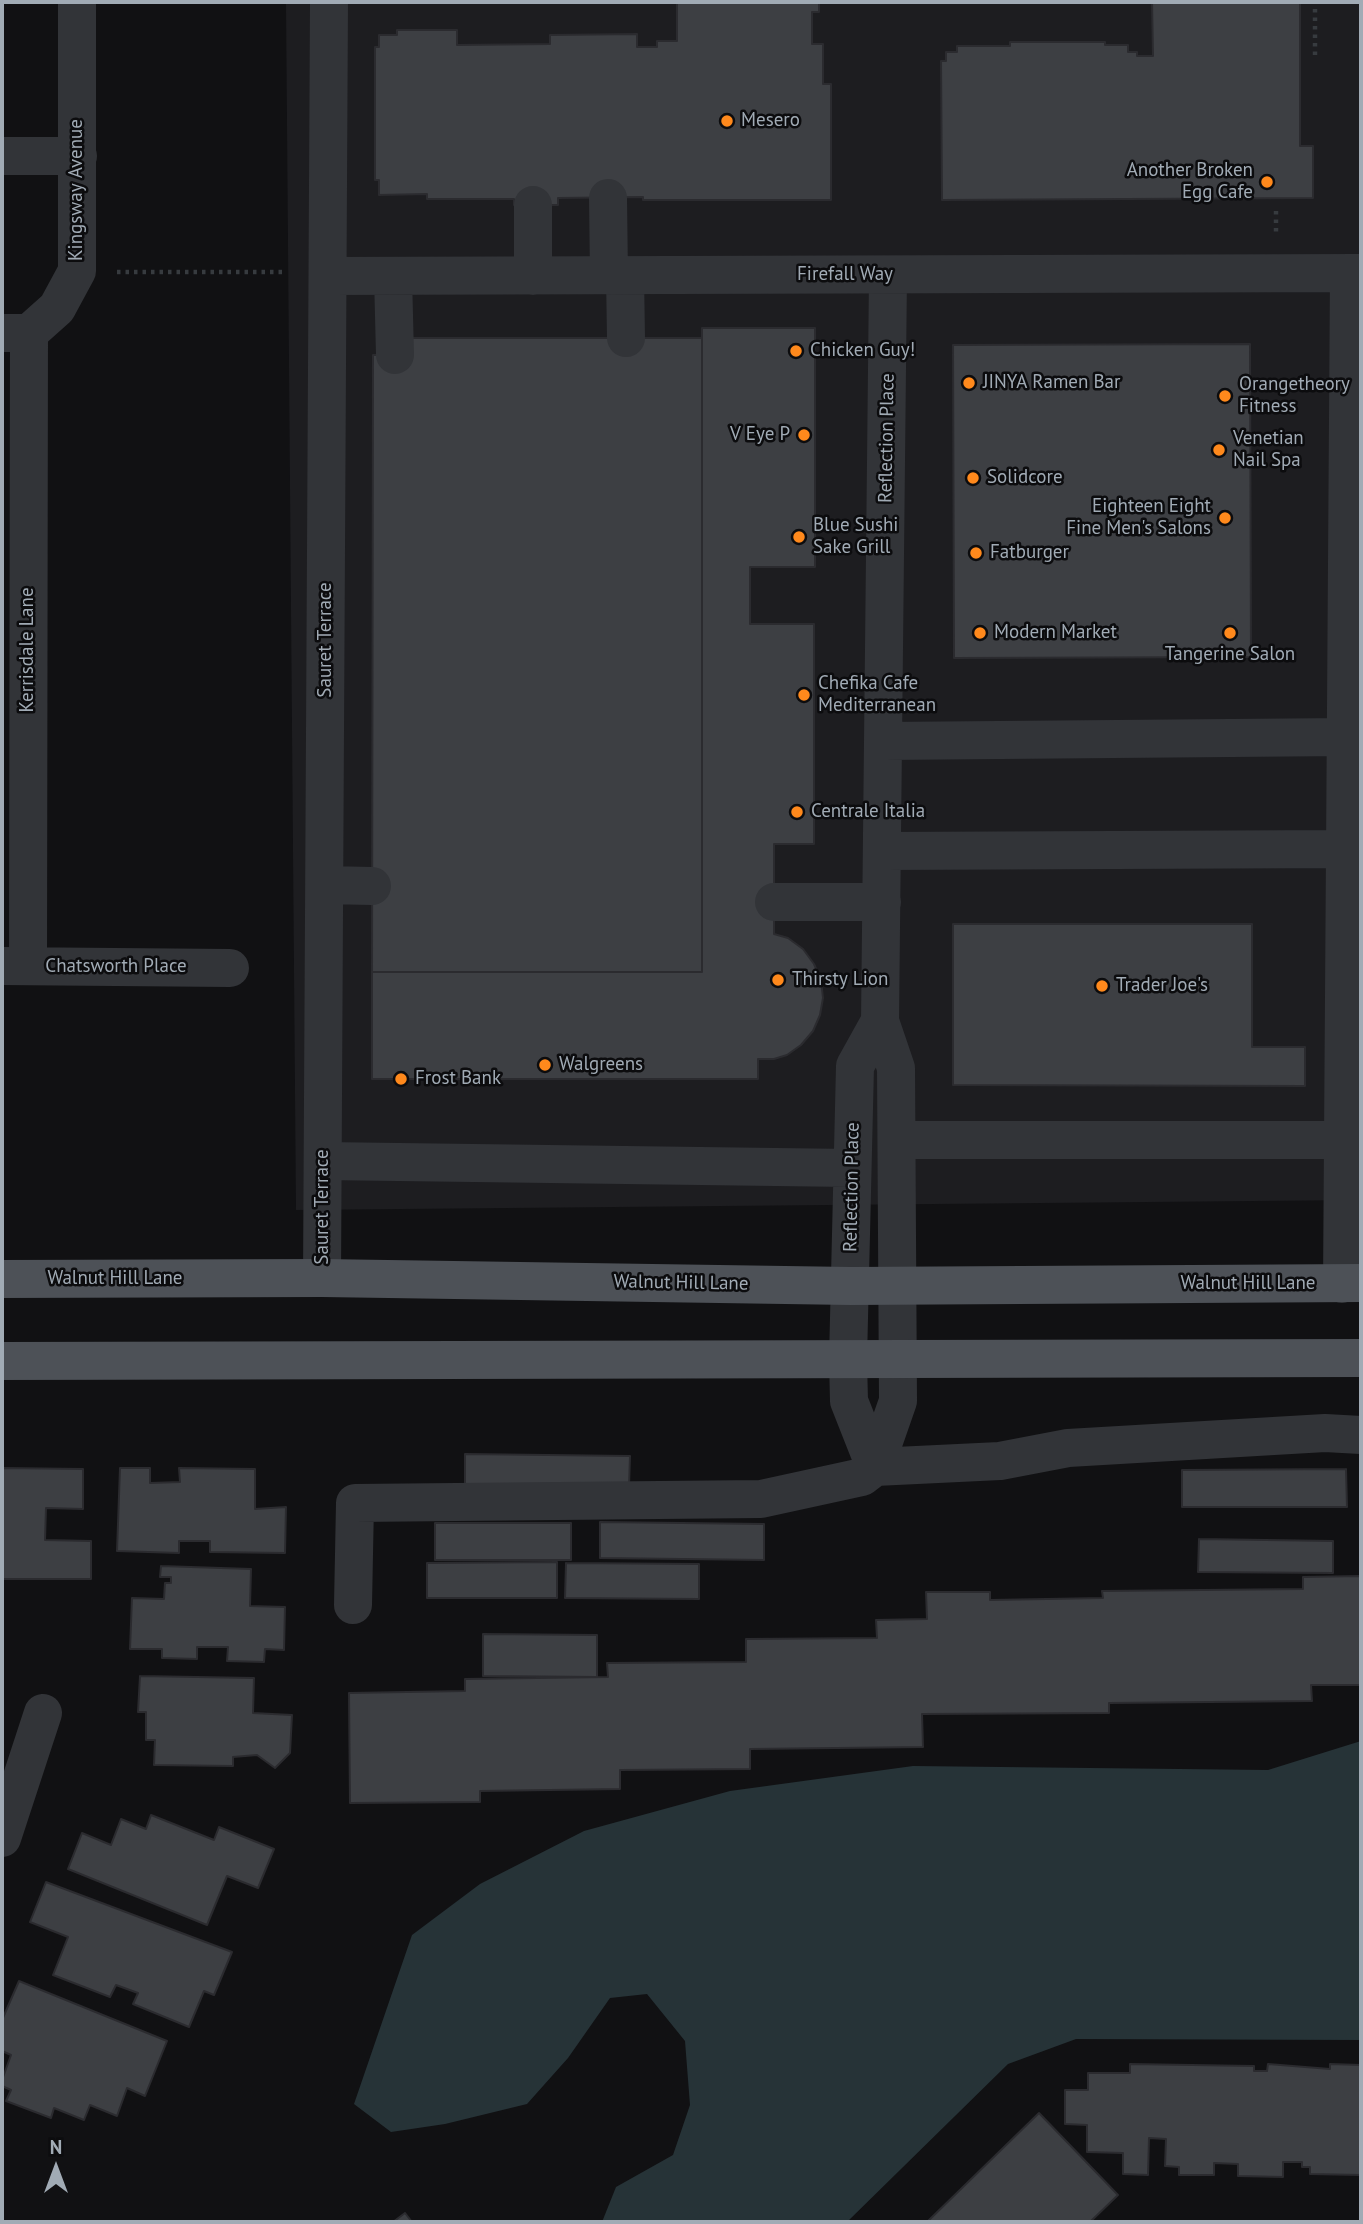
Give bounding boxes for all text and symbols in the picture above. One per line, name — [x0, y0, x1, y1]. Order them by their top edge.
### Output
place label: Mesero — [741, 110, 800, 132]
marker: Mesero — [719, 113, 735, 129]
street label: Kingsway Avenue — [66, 119, 88, 261]
place label: Another Broken Egg Cafe — [1127, 160, 1253, 204]
marker: Another Broken Egg Cafe — [1259, 174, 1275, 190]
street label: Firefall Way — [797, 264, 893, 286]
place label: Chicken Guy! — [810, 340, 915, 362]
marker: Chicken Guy! — [788, 343, 804, 359]
place label: JINYA Ramen Bar — [983, 372, 1120, 394]
street label: Reflection Place — [874, 373, 900, 503]
place label: Orangetheory Fitness — [1239, 374, 1350, 418]
marker: JINYA Ramen Bar — [961, 375, 977, 391]
marker: Orangetheory Fitness — [1217, 388, 1233, 404]
place label: V Eye P — [730, 424, 790, 446]
marker: V Eye P — [796, 427, 812, 443]
place label: Venetian Nail Spa — [1233, 428, 1304, 472]
marker: Venetian Nail Spa — [1211, 442, 1227, 458]
place label: Solidcore — [987, 467, 1063, 489]
marker: Solidcore — [965, 470, 981, 486]
place label: Eighteen Eight Fine Men's Salons — [1066, 496, 1211, 540]
marker: Eighteen Eight Fine Men's Salons — [1217, 510, 1233, 526]
place label: Blue Sushi Sake Grill — [813, 515, 898, 559]
marker: Blue Sushi Sake Grill — [791, 529, 807, 545]
place label: Fatburger — [990, 542, 1069, 564]
marker: Fatburger — [968, 545, 984, 561]
street label: Sauret Terrace — [315, 582, 337, 698]
street label: Kerrisdale Lane — [17, 587, 39, 713]
place label: Modern Market — [994, 622, 1117, 644]
marker: Modern Market — [972, 625, 988, 641]
marker: Tangerine Salon — [1222, 625, 1238, 641]
place label: Tangerine Salon — [1165, 644, 1295, 666]
place label: Chefika Cafe Mediterranean — [818, 673, 936, 717]
marker: Chefika Cafe Mediterranean — [796, 687, 812, 703]
place label: Centrale Italia — [811, 801, 925, 823]
marker: Centrale Italia — [789, 804, 805, 820]
street label: Chatsworth Place — [45, 956, 187, 978]
place label: Thirsty Lion — [792, 969, 888, 991]
marker: Thirsty Lion — [770, 972, 786, 988]
place label: Trader Joe's — [1116, 975, 1208, 997]
marker: Trader Joe's — [1094, 978, 1110, 994]
place label: Walgreens — [559, 1054, 643, 1076]
marker: Walgreens — [537, 1057, 553, 1073]
place label: Frost Bank — [415, 1068, 501, 1090]
marker: Frost Bank — [393, 1071, 409, 1087]
street label: Reflection Place — [839, 1122, 865, 1252]
street label: Sauret Terrace — [312, 1149, 334, 1265]
street label: Walnut Hill Lane — [47, 1268, 183, 1290]
street label: Walnut Hill Lane — [613, 1270, 749, 1296]
street label: Walnut Hill Lane — [1180, 1273, 1316, 1295]
north arrow — [21, 2133, 91, 2203]
text: N — [50, 2135, 62, 2159]

